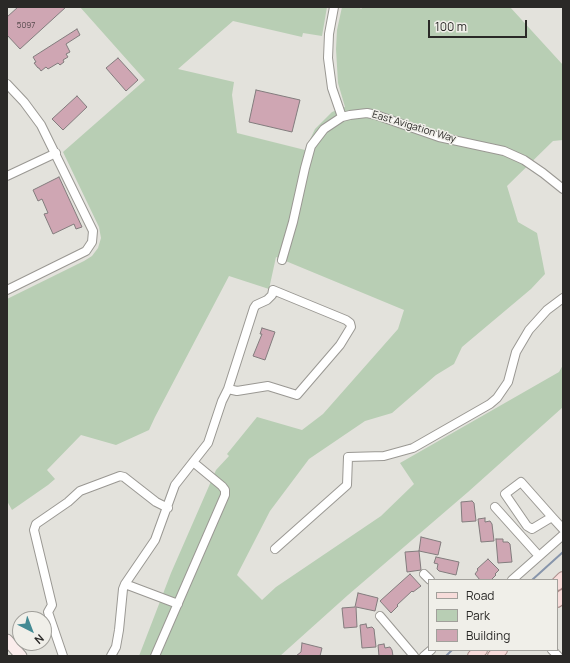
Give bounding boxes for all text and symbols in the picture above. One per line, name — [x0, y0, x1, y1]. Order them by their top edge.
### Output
scale bar — [430, 12, 529, 38]
text: 100 m — [435, 18, 467, 35]
house number: 5097 — [17, 21, 35, 31]
street label: East Avigation Way — [371, 109, 457, 145]
legend — [428, 579, 558, 651]
text: Road — [466, 587, 494, 604]
text: Park — [466, 607, 490, 624]
north arrow — [12, 611, 52, 651]
text: Building — [466, 627, 510, 644]
text: N — [32, 631, 48, 648]

